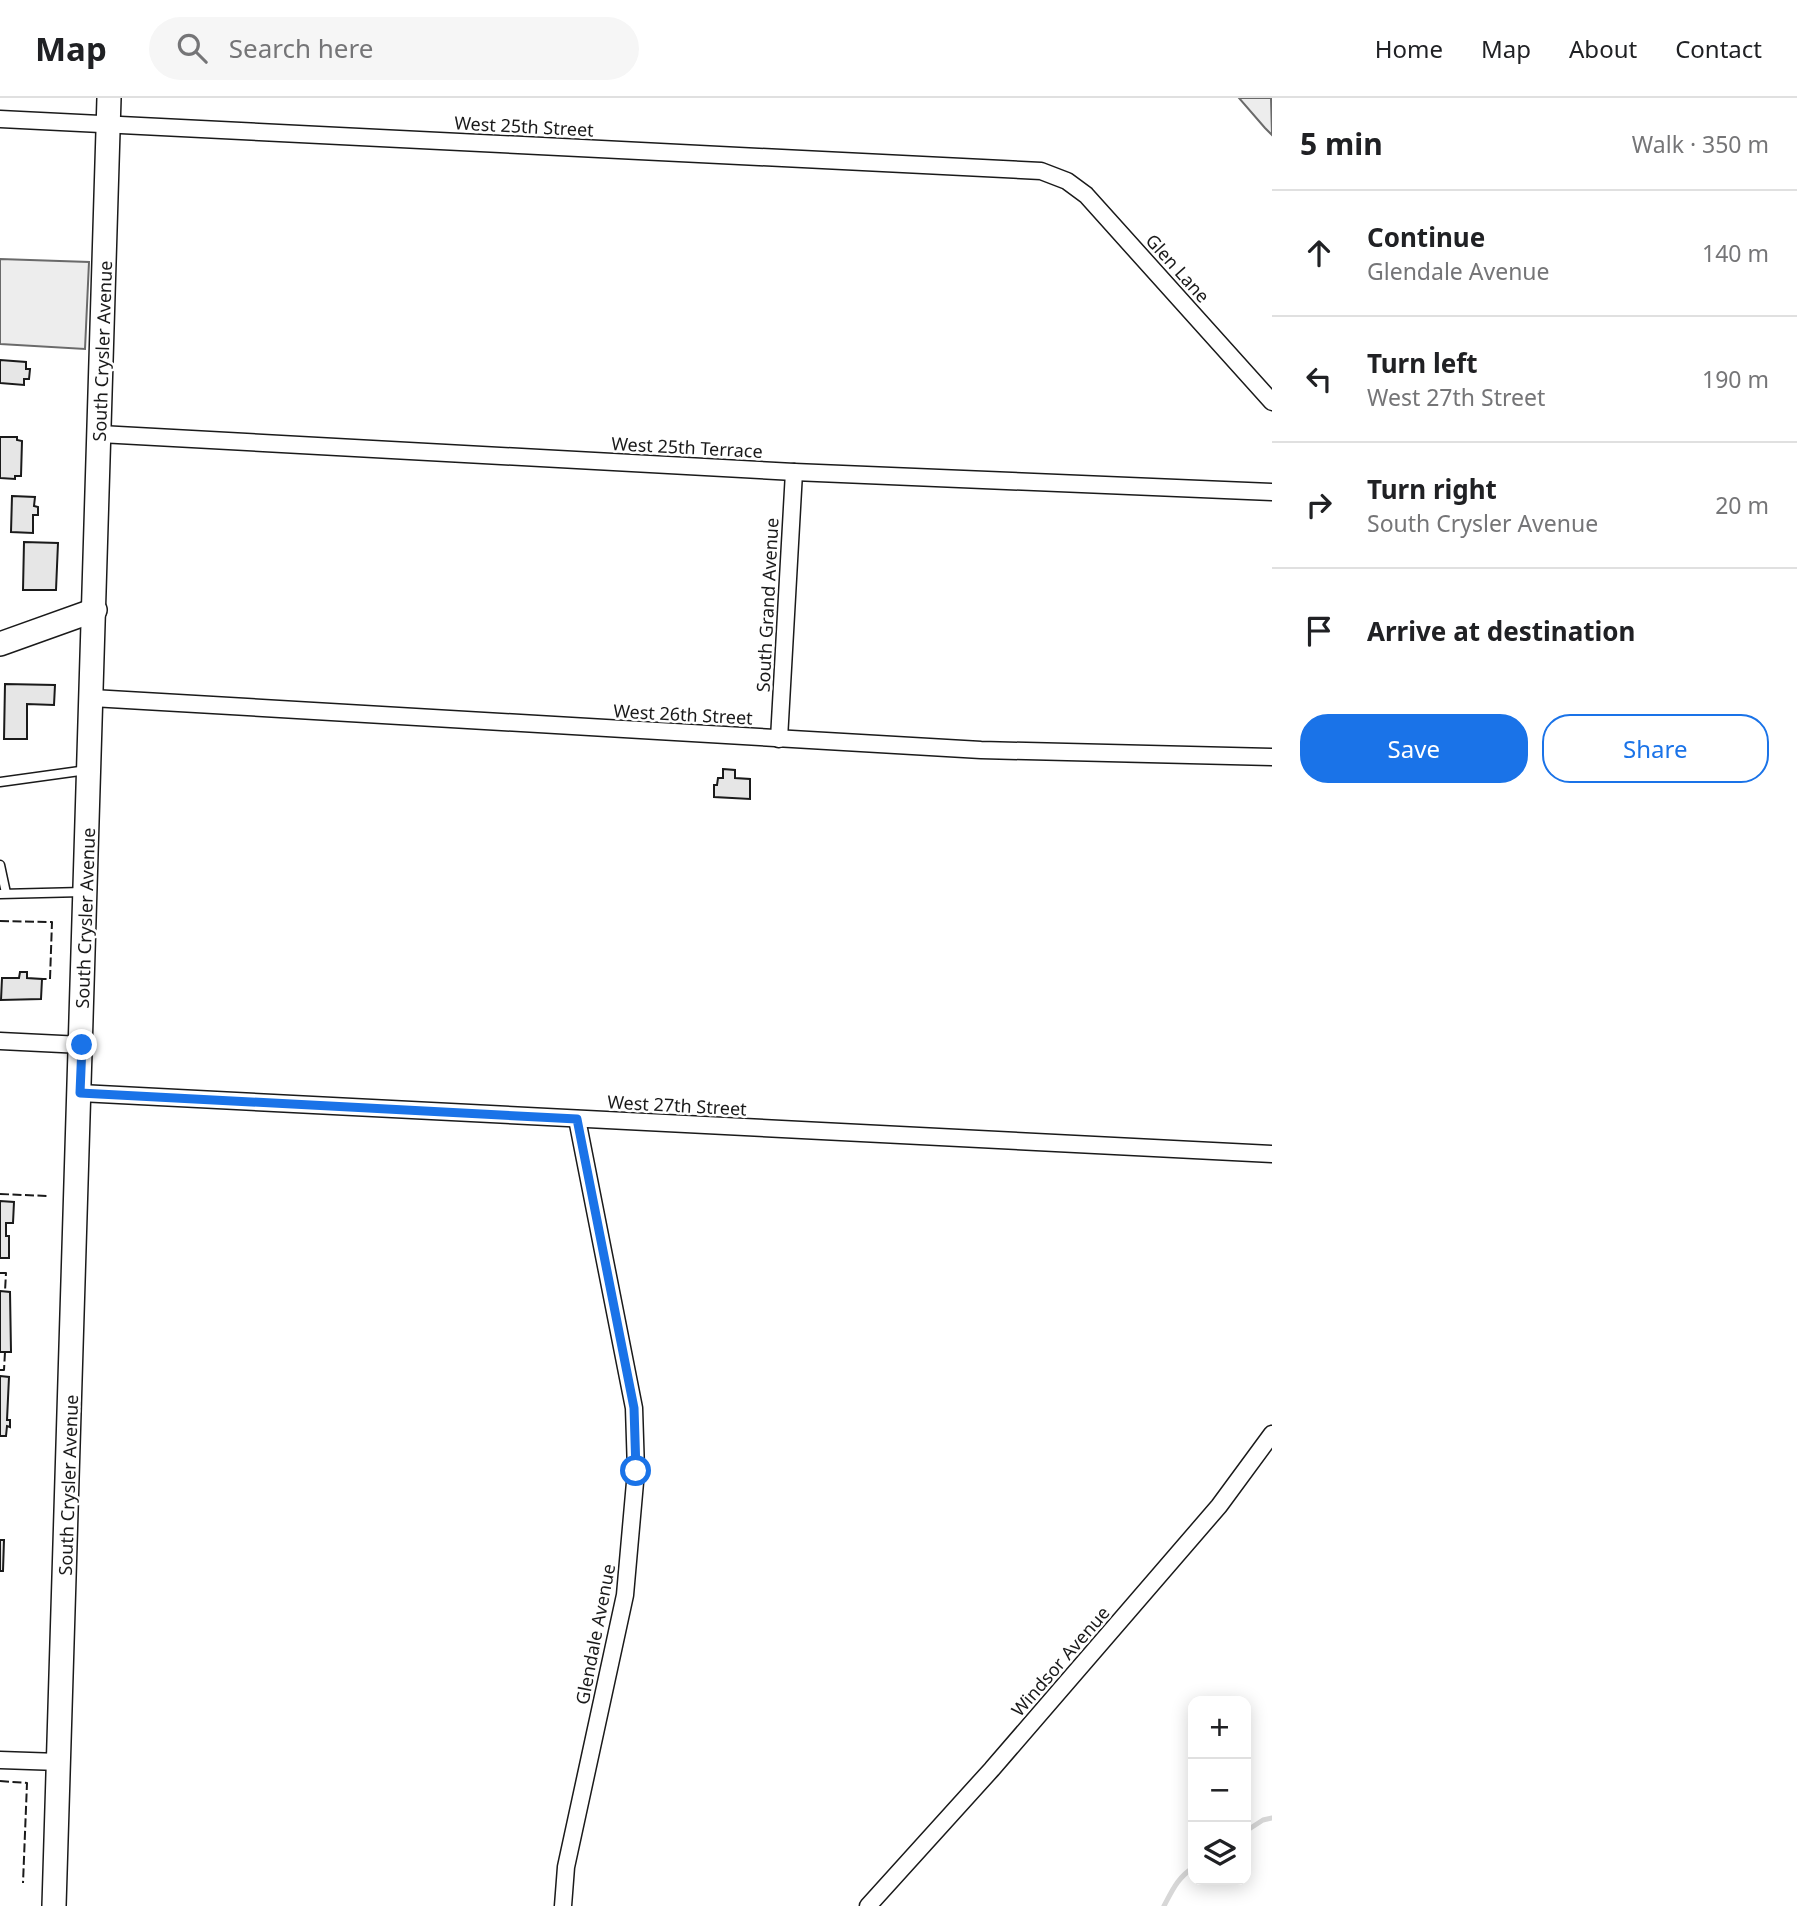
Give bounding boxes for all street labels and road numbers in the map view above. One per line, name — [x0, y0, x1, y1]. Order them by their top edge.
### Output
street label: West 25th Street — [454, 110, 595, 142]
street label: Glen Lane — [1141, 229, 1215, 307]
street label: South Crysler Avenue — [87, 260, 117, 442]
street label: West 25th Terrace — [611, 431, 763, 463]
street label: South Grand Avenue — [750, 517, 784, 693]
street label: West 26th Street — [613, 698, 754, 730]
street label: South Crysler Avenue — [70, 827, 100, 1009]
street label: West 27th Street — [607, 1089, 748, 1121]
street label: South Crysler Avenue — [53, 1394, 83, 1576]
street label: Glendale Avenue — [570, 1562, 620, 1706]
street label: Windsor Avenue — [1006, 1601, 1114, 1721]

